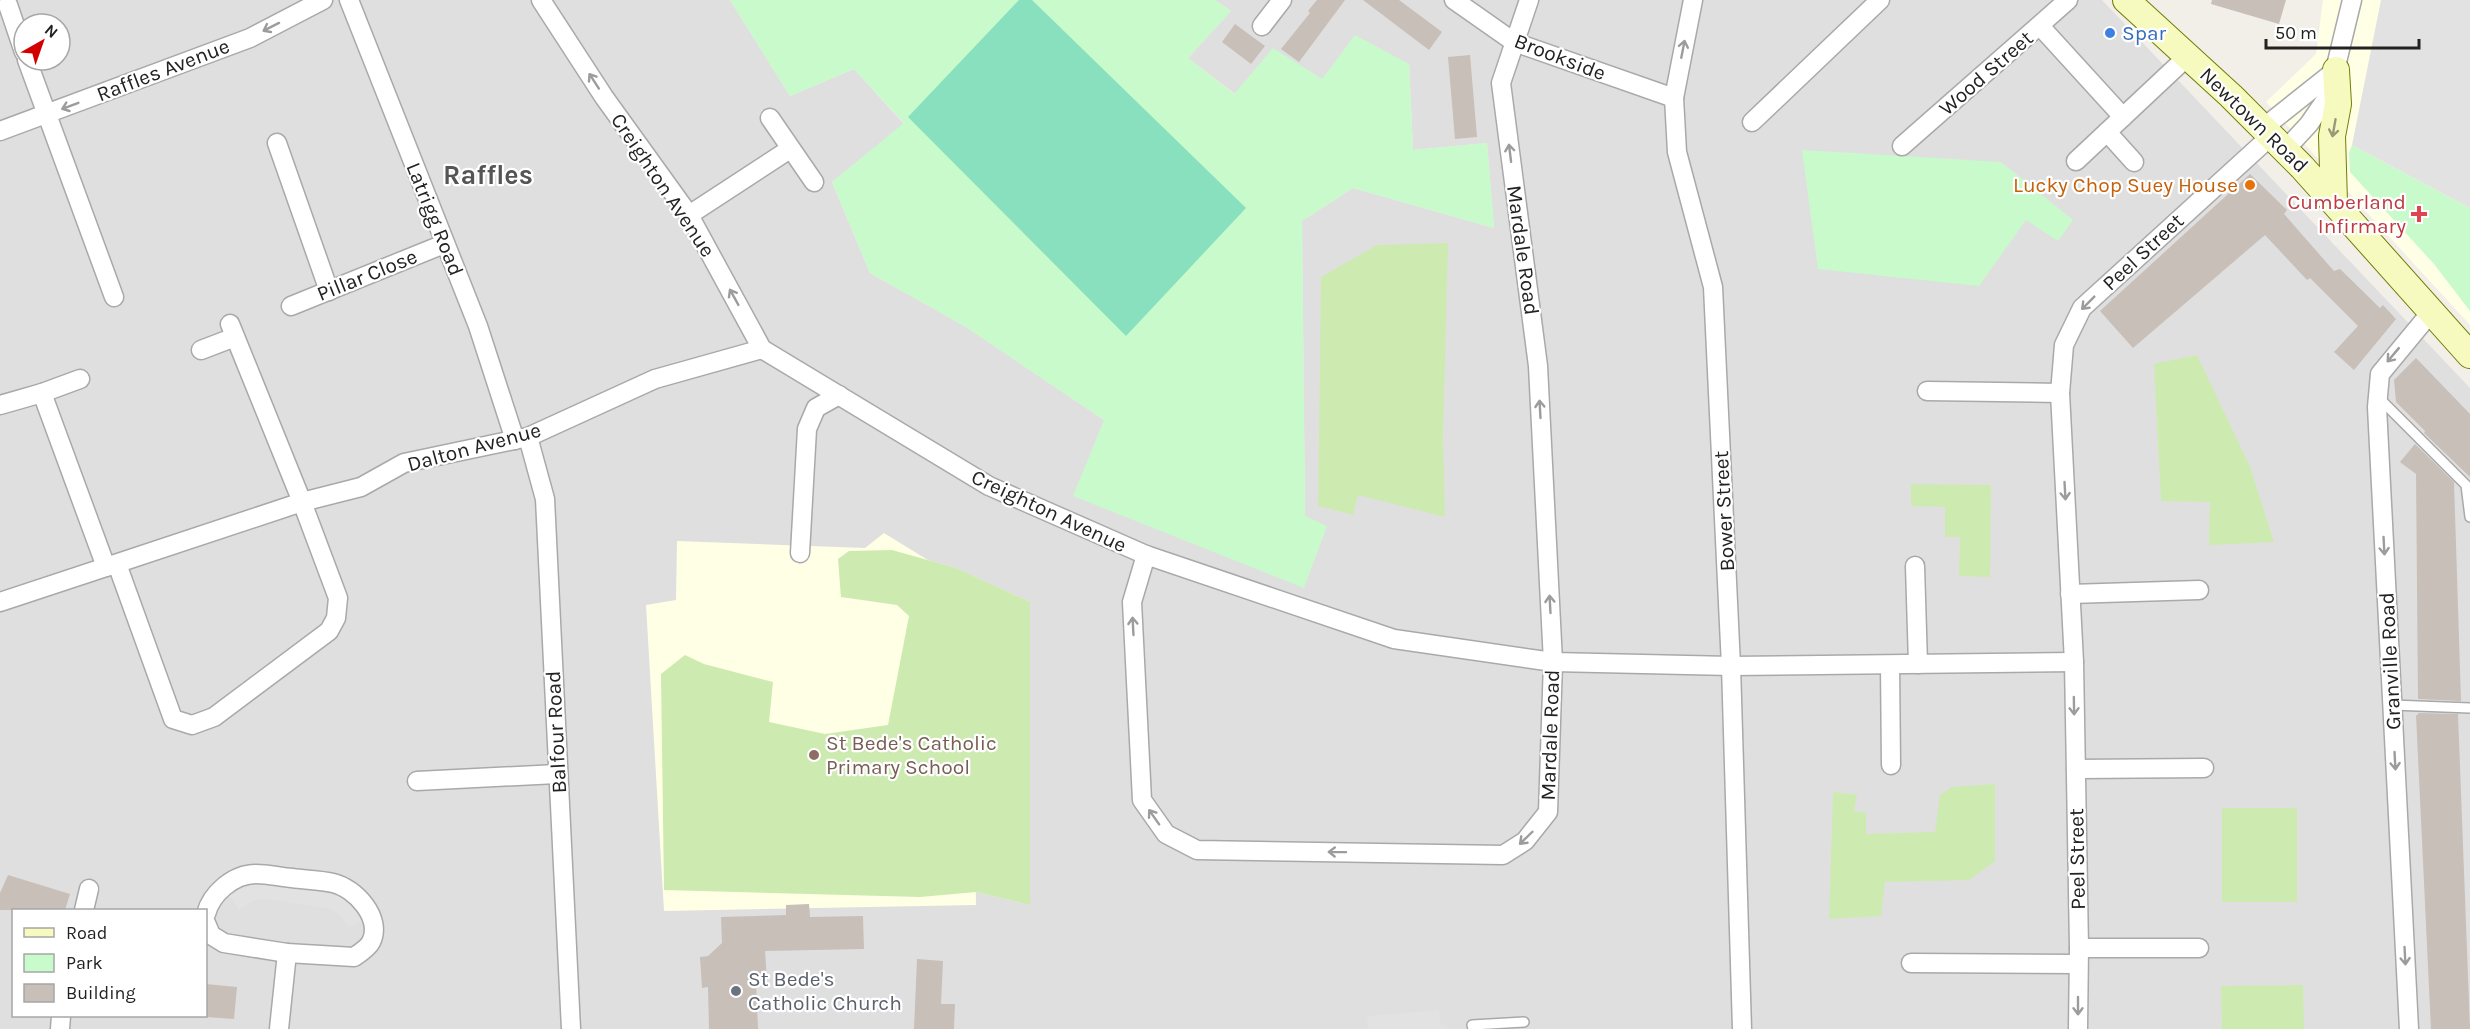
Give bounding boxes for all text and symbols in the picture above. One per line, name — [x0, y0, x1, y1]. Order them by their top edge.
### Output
north arrow — [12, 12, 72, 72]
scale bar — [2266, 12, 2419, 50]
text: N — [41, 20, 62, 42]
one-way arrow — [263, 21, 280, 33]
place label: Spar — [2122, 21, 2167, 45]
text: 50 m — [2275, 22, 2317, 44]
street label: Wood Street — [1934, 26, 2038, 120]
marker: Spar — [2103, 26, 2117, 40]
street label: Brookside — [1511, 29, 1609, 85]
street label: Raffles Avenue — [93, 34, 233, 106]
one-way arrow — [1678, 40, 1690, 59]
street label: Newtown Road — [2195, 62, 2313, 178]
one-way arrow — [588, 73, 600, 90]
one-way arrow — [61, 101, 80, 112]
street label: Creighton Avenue — [606, 109, 720, 261]
one-way arrow — [2328, 118, 2339, 137]
one-way arrow — [1504, 143, 1515, 163]
street label: Latrigg Road — [401, 159, 469, 279]
district label: Raffles — [443, 159, 533, 191]
place label: Lucky Chop Suey House — [2013, 173, 2238, 197]
marker: Lucky Chop Suey House — [2243, 178, 2257, 192]
street label: Mardale Road — [1502, 183, 1544, 317]
place label: Cumberland Infirmary — [2287, 190, 2406, 238]
marker: Cumberland Infirmary — [2410, 205, 2428, 223]
street label: Peel Street — [2098, 208, 2188, 295]
street label: Pillar Close — [313, 244, 421, 306]
one-way arrow — [728, 289, 740, 306]
one-way arrow — [2081, 296, 2096, 310]
one-way arrow — [2387, 347, 2401, 363]
one-way arrow — [1535, 399, 1546, 419]
street label: Dalton Avenue — [405, 418, 543, 476]
street label: Bower Street — [1709, 450, 1739, 572]
street label: Creighton Avenue — [968, 465, 1130, 557]
one-way arrow — [2059, 480, 2070, 500]
one-way arrow — [2378, 535, 2389, 555]
street label: Granville Road — [2374, 591, 2406, 731]
one-way arrow — [1544, 594, 1555, 614]
one-way arrow — [1127, 617, 1138, 637]
street label: Mardale Road — [1536, 669, 1564, 801]
street label: Balfour Road — [541, 670, 571, 794]
one-way arrow — [2069, 696, 2080, 716]
place label: St Bede's Catholic Primary School — [826, 731, 997, 779]
marker: St Bede's Catholic Primary School — [807, 748, 821, 762]
one-way arrow — [2389, 751, 2400, 771]
street label: Peel Street — [2064, 808, 2090, 910]
one-way arrow — [1148, 810, 1160, 826]
one-way arrow — [1518, 831, 1533, 845]
one-way arrow — [1327, 846, 1347, 858]
legend — [12, 909, 207, 1017]
text: Road — [66, 922, 107, 944]
one-way arrow — [2400, 946, 2411, 965]
text: Park — [66, 952, 103, 974]
place label: St Bede's Catholic Church — [748, 967, 902, 1015]
text: Building — [66, 982, 136, 1004]
marker: St Bede's Catholic Church — [729, 984, 743, 998]
one-way arrow — [2072, 996, 2084, 1016]

